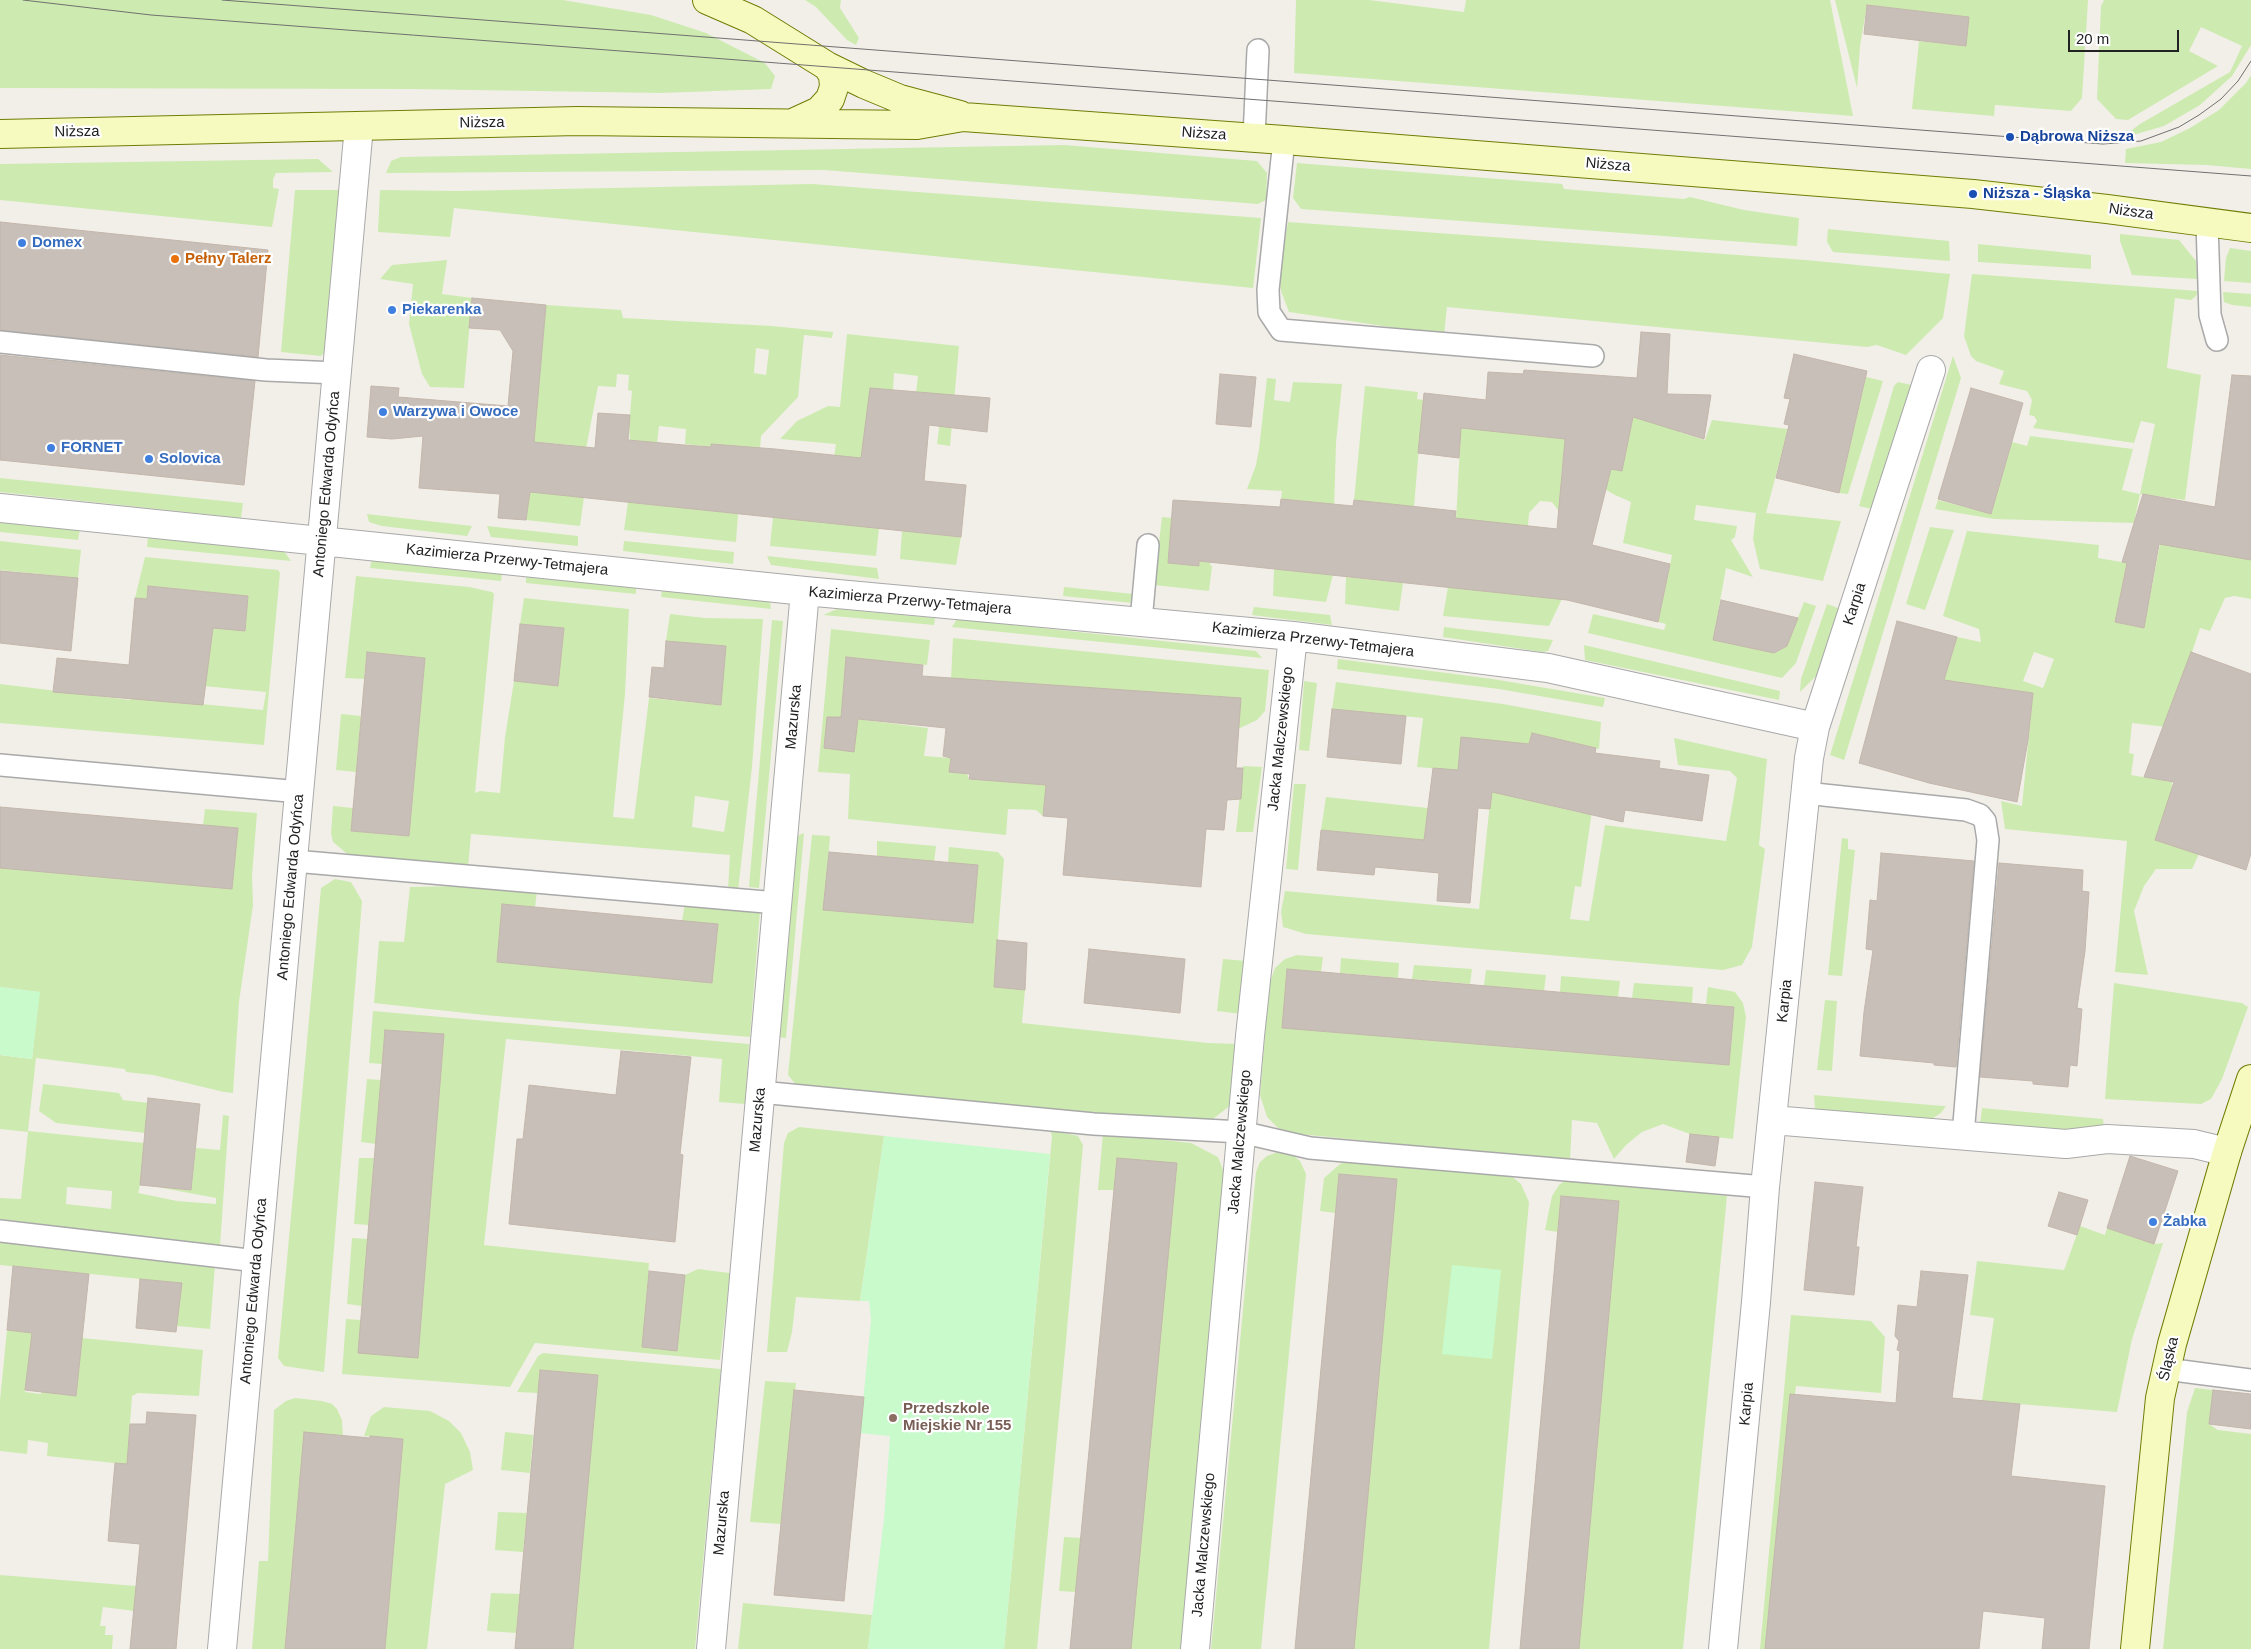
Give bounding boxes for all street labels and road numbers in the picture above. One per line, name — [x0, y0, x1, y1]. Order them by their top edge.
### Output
street label: Niższa — [459, 114, 505, 132]
street label: Niższa — [54, 123, 100, 141]
street label: Niższa — [1181, 123, 1227, 145]
street label: Niższa — [1585, 154, 1631, 176]
street label: Niższa — [2107, 200, 2155, 224]
street label: Antoniego Edwarda Odyńca — [310, 390, 344, 578]
street label: Kazimierza Przerwy-Tetmajera — [405, 540, 609, 580]
street label: Karpia — [1840, 581, 1870, 627]
street label: Kazimierza Przerwy-Tetmajera — [808, 583, 1012, 619]
street label: Kazimierza Przerwy-Tetmajera — [1211, 619, 1415, 661]
street label: Jacka Malczewskiego — [1264, 666, 1298, 812]
street label: Mazurska — [782, 684, 806, 750]
street label: Antoniego Edwarda Odyńca — [274, 793, 308, 981]
street label: Karpia — [1774, 978, 1796, 1024]
street label: Jacka Malczewskiego — [1225, 1069, 1255, 1215]
street label: Mazurska — [746, 1087, 770, 1153]
street label: Antoniego Edwarda Odyńca — [237, 1197, 271, 1385]
street label: Śląska — [2155, 1335, 2183, 1383]
street label: Karpia — [1736, 1382, 1758, 1426]
street label: Jacka Malczewskiego — [1189, 1472, 1219, 1618]
street label: Mazurska — [710, 1490, 734, 1556]

